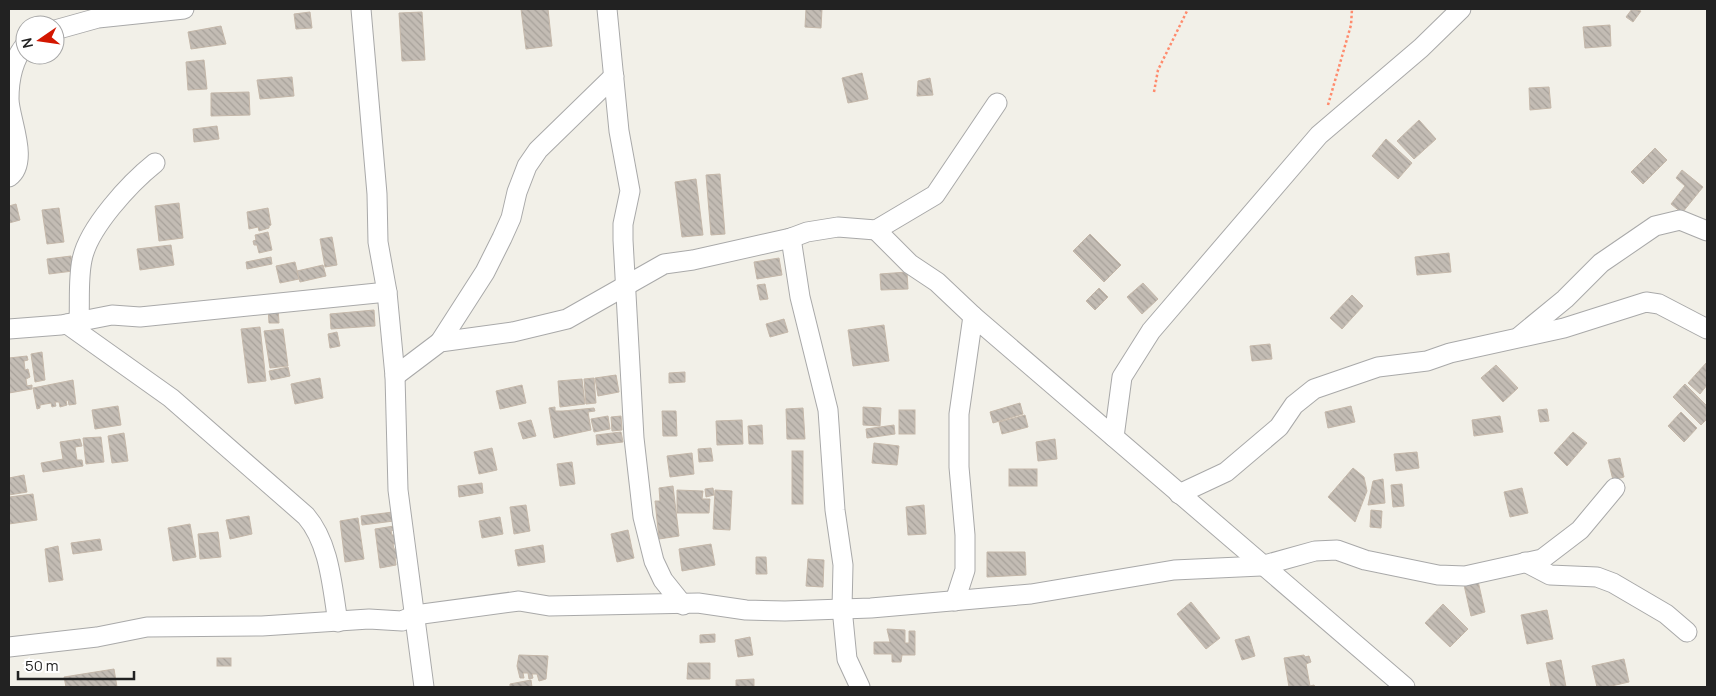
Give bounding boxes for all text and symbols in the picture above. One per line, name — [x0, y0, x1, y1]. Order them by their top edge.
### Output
north arrow — [15, 15, 65, 65]
text: N — [16, 36, 37, 50]
scale bar — [18, 648, 134, 680]
text: 50 m — [25, 655, 59, 676]

